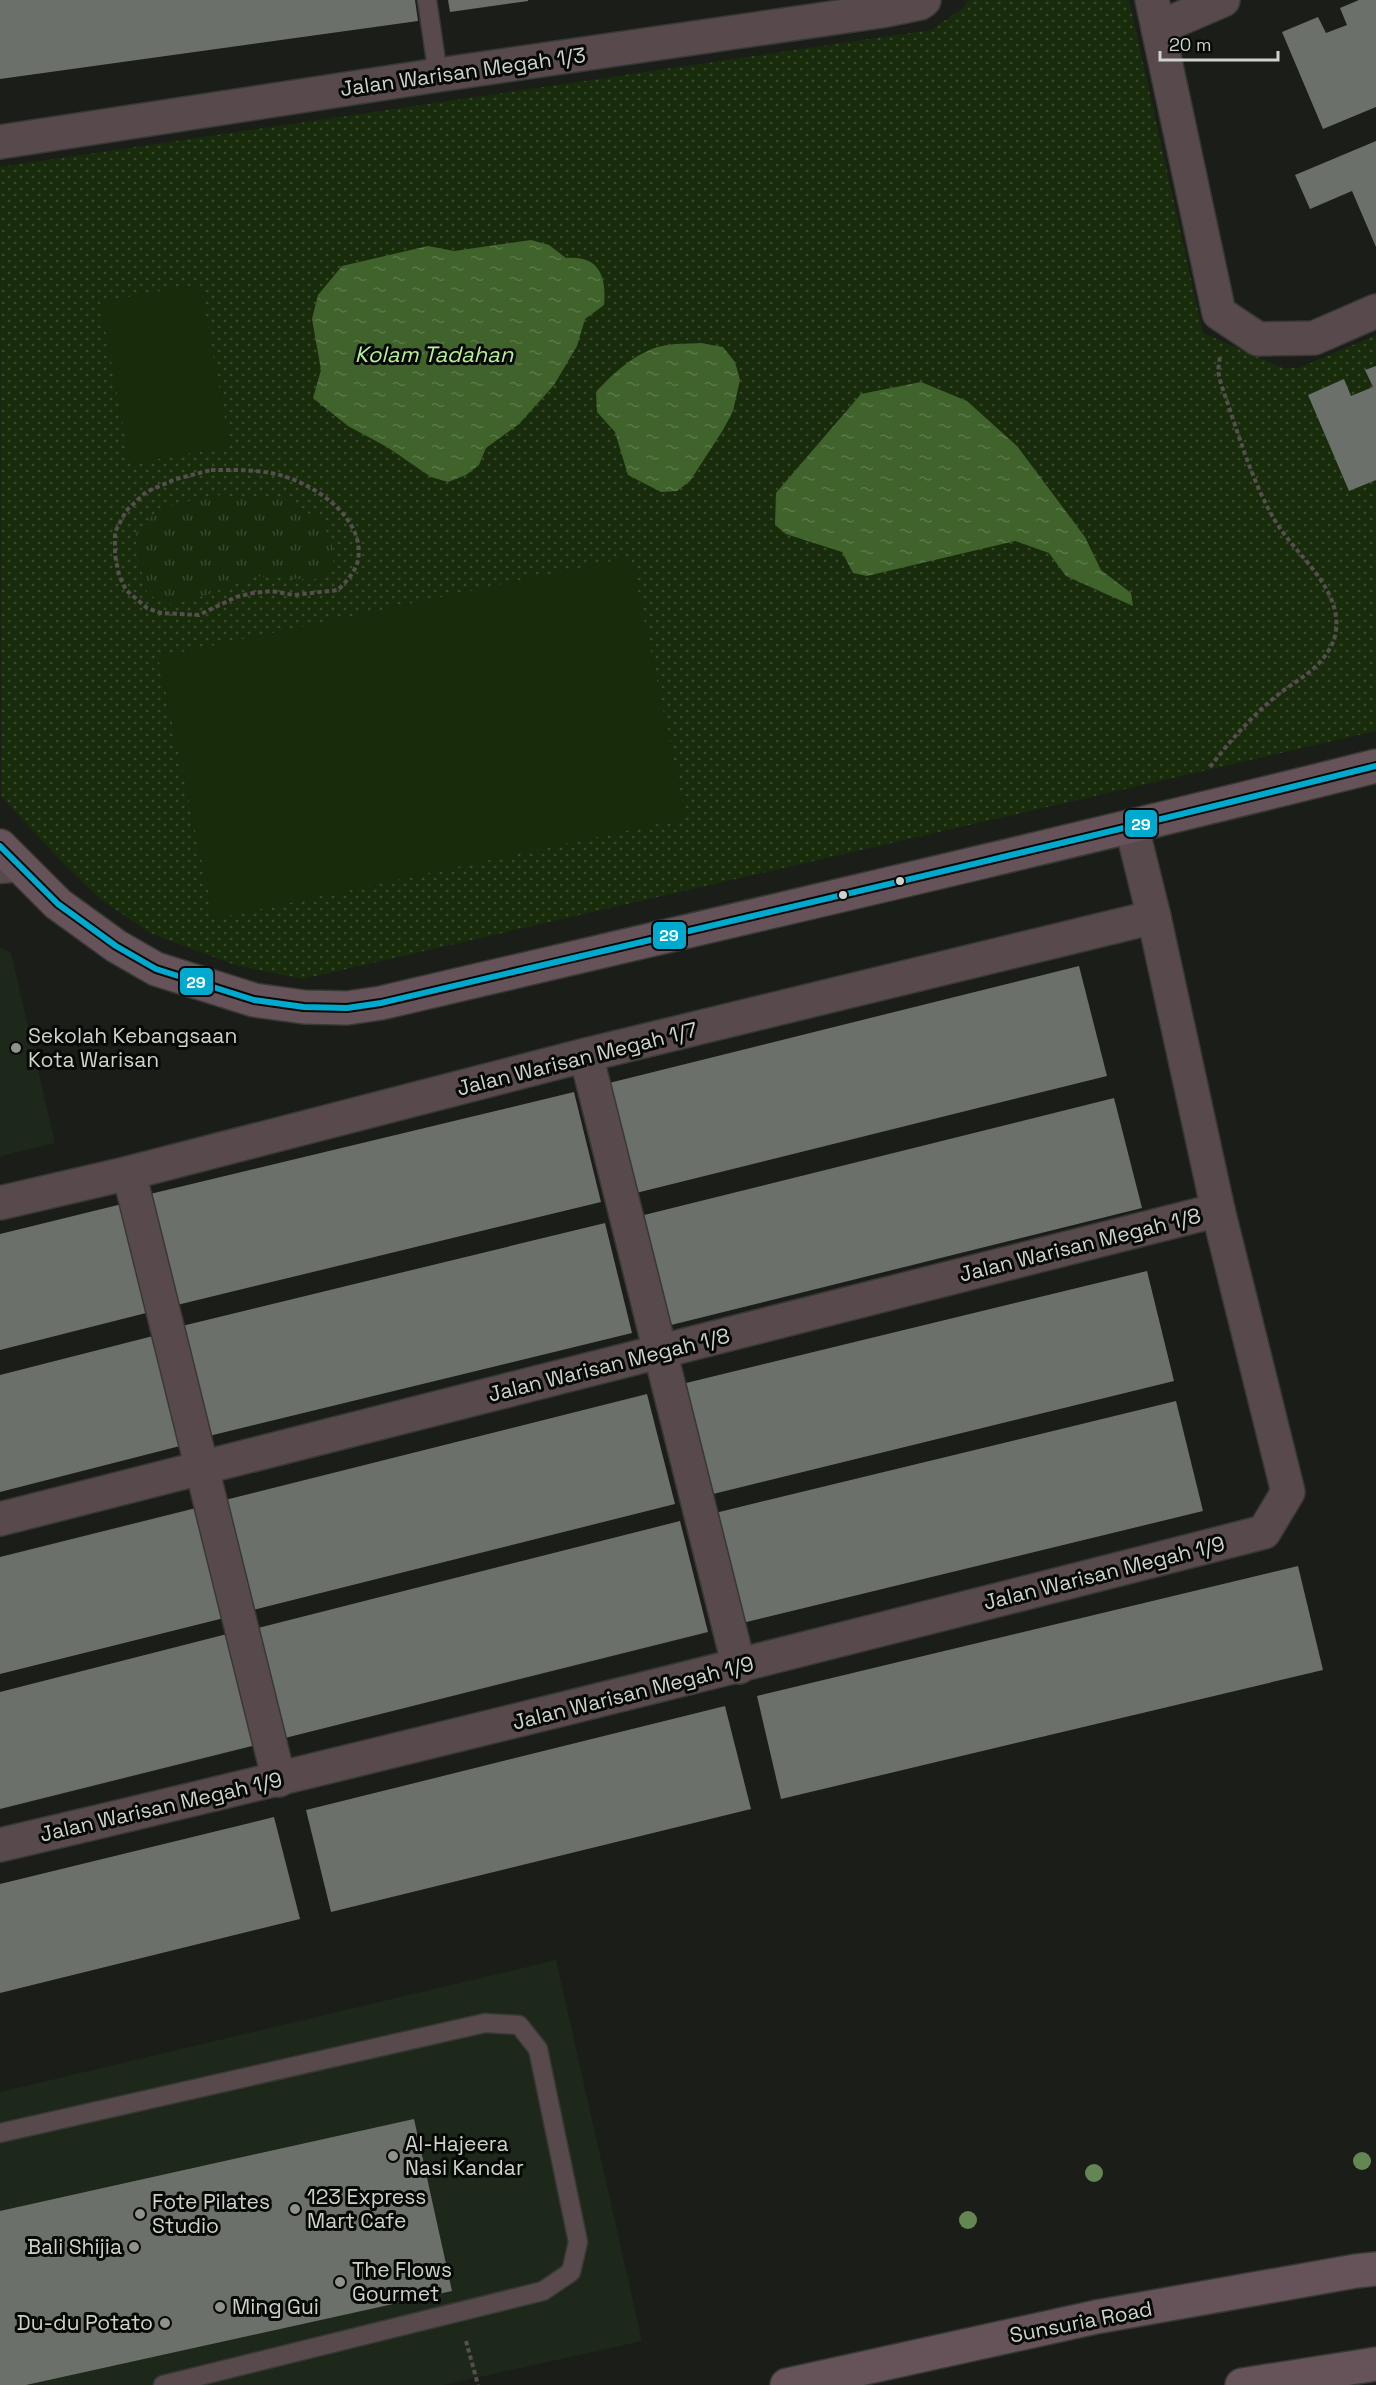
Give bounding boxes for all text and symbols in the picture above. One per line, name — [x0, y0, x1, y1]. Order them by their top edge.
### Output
scale bar — [1160, 24, 1278, 62]
text: 20 m — [1169, 33, 1212, 56]
street label: Jalan Warisan Megah 1/3 — [338, 41, 587, 102]
water label: Kolam Tadahan — [355, 340, 514, 368]
line badge: 29 — [1124, 809, 1158, 838]
text: 29 — [1131, 814, 1151, 835]
unlabelled marker — [894, 875, 906, 887]
unlabelled marker — [837, 889, 849, 901]
line badge: 29 — [652, 921, 687, 950]
text: 29 — [659, 925, 679, 946]
line badge: 29 — [179, 967, 214, 996]
text: 29 — [186, 972, 206, 993]
street label: Jalan Warisan Megah 1/7 — [454, 1016, 700, 1101]
place label: Sekolah Kebangsaan Kota Warisan — [28, 1022, 237, 1073]
marker: Sekolah Kebangsaan Kota Warisan — [9, 1041, 23, 1055]
street label: Jalan Warisan Megah 1/8 — [956, 1201, 1203, 1288]
street label: Jalan Warisan Megah 1/8 — [485, 1321, 732, 1408]
street label: Jalan Warisan Megah 1/9 — [980, 1529, 1227, 1616]
street label: Jalan Warisan Megah 1/9 — [509, 1649, 756, 1736]
street label: Jalan Warisan Megah 1/9 — [37, 1765, 285, 1848]
place label: Al-Hajeera Nasi Kandar — [405, 2130, 524, 2181]
marker: Al-Hajeera Nasi Kandar — [386, 2149, 400, 2163]
place label: 123 Express Mart Cafe — [307, 2183, 426, 2234]
place label: Fote Pilates Studio — [152, 2188, 270, 2239]
marker: 123 Express Mart Cafe — [288, 2202, 302, 2216]
marker: Fote Pilates Studio — [133, 2207, 147, 2221]
place label: Bali Shijia — [27, 2233, 122, 2260]
marker: Bali Shijia — [127, 2240, 141, 2254]
place label: The Flows Gourmet — [352, 2256, 452, 2307]
marker: The Flows Gourmet — [333, 2275, 347, 2289]
place label: Ming Gui — [232, 2293, 319, 2320]
street label: Sunsuria Road — [1007, 2294, 1154, 2349]
marker: Ming Gui — [213, 2300, 227, 2314]
place label: Du-du Potato — [17, 2309, 153, 2336]
marker: Du-du Potato — [158, 2316, 172, 2330]

